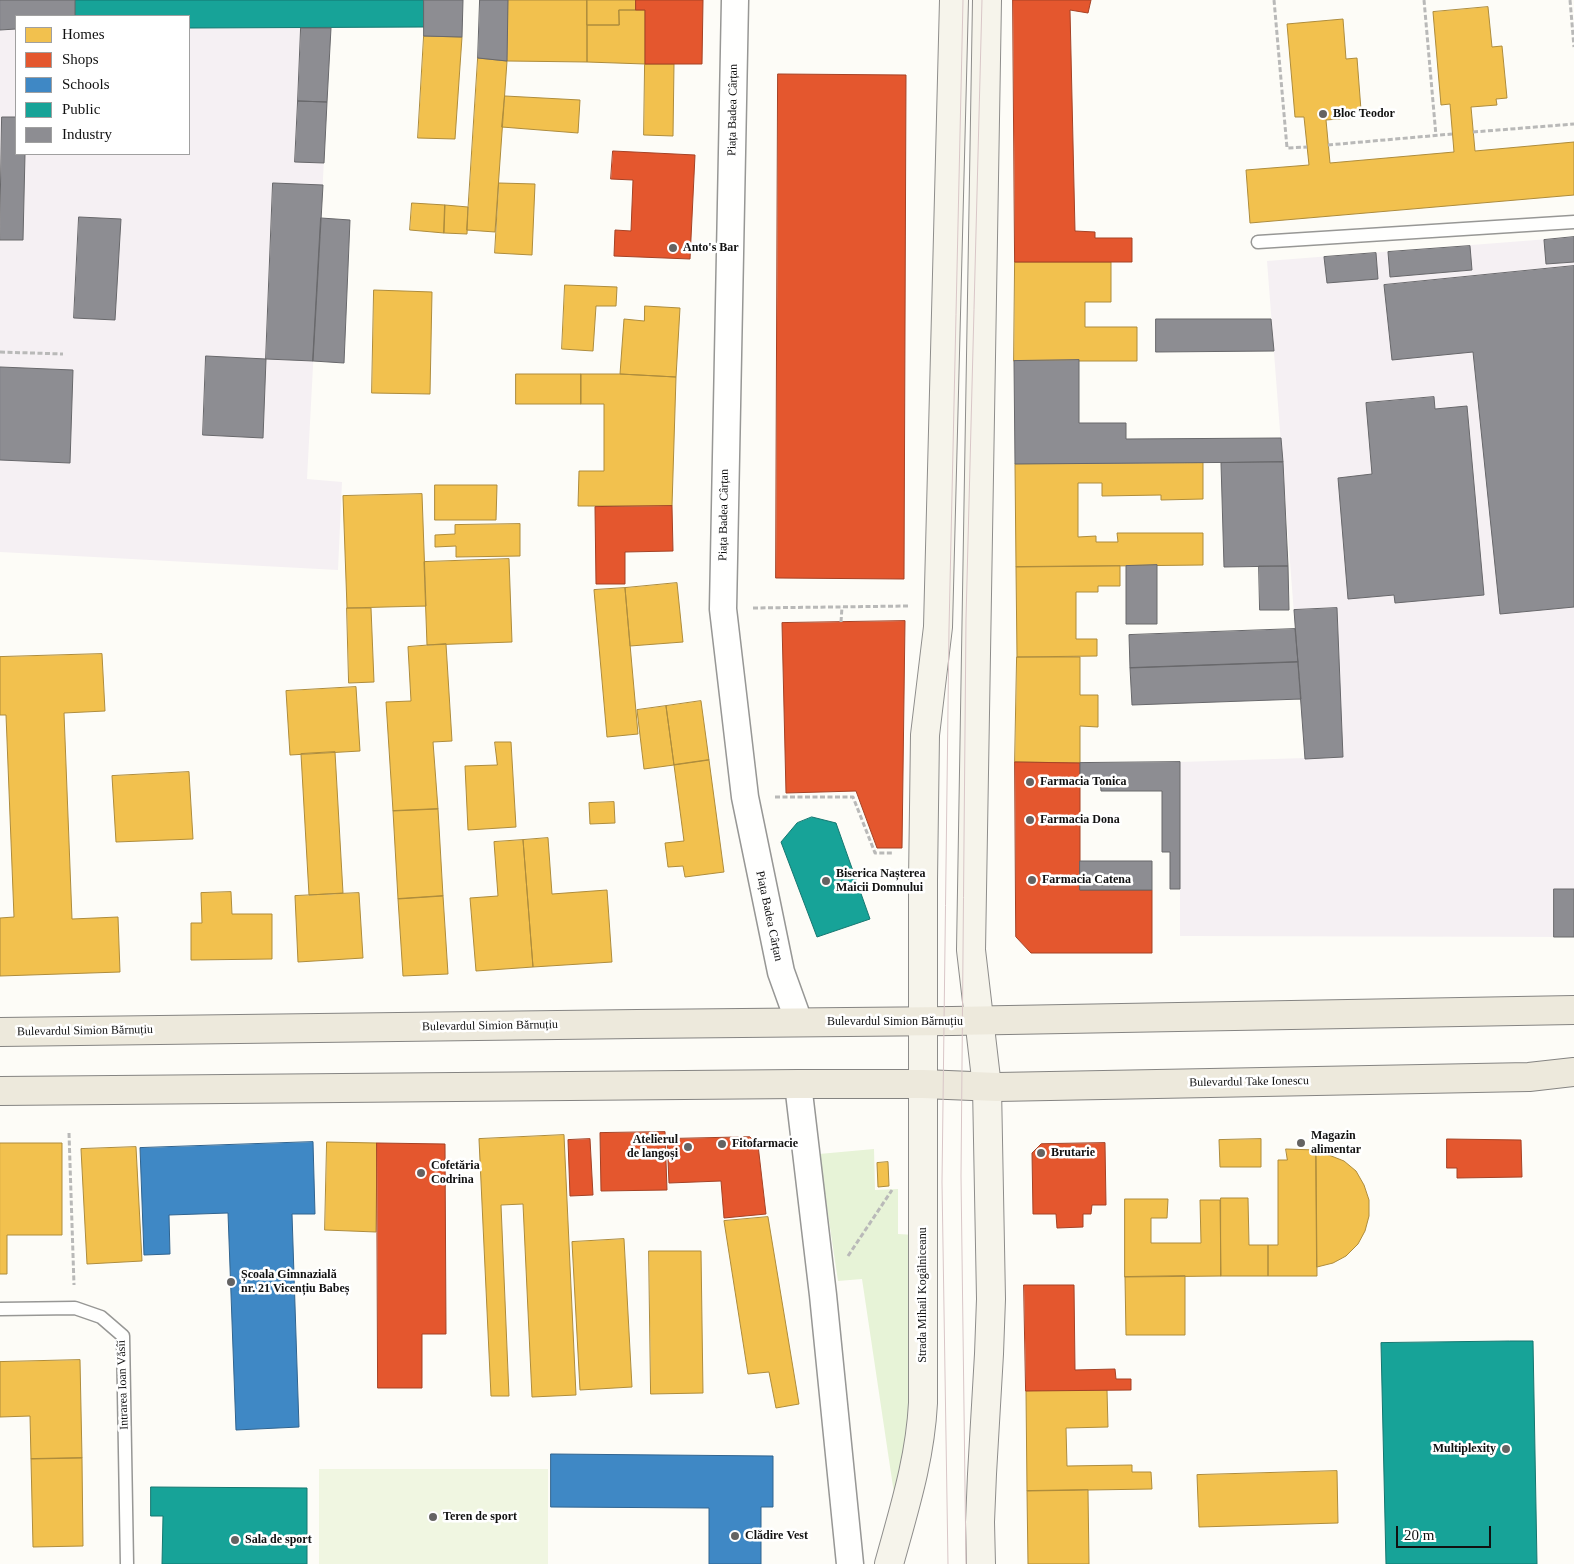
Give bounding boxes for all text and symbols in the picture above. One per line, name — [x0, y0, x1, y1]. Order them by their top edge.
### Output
legend — [15, 15, 190, 155]
text: Homes — [62, 26, 105, 42]
text: Shops — [62, 51, 99, 67]
street label: Piața Badea Cârțan — [725, 64, 741, 156]
text: Schools — [62, 76, 110, 92]
text: Public — [62, 101, 100, 117]
place label: Bloc Teodor — [1333, 107, 1395, 121]
marker: Bloc Teodor — [1317, 108, 1329, 120]
text: Industry — [62, 126, 112, 142]
place label: Anto's Bar — [683, 241, 739, 255]
marker: Anto's Bar — [667, 242, 679, 254]
street label: Piața Badea Cârțan — [716, 469, 732, 561]
place label: Farmacia Tonica — [1040, 775, 1127, 789]
marker: Farmacia Tonica — [1024, 776, 1036, 788]
place label: Farmacia Dona — [1040, 813, 1120, 827]
marker: Farmacia Dona — [1024, 814, 1036, 826]
place label: Biserica Nașterea Maicii Domnului — [836, 867, 925, 895]
street label: Piața Badea Cârțan — [752, 870, 786, 962]
place label: Farmacia Catena — [1042, 873, 1131, 887]
marker: Farmacia Catena — [1026, 874, 1038, 886]
marker: Biserica Nașterea Maicii Domnului — [820, 875, 832, 887]
street label: Bulevardul Simion Bărnuțiu — [827, 1015, 963, 1029]
street label: Bulevardul Simion Bărnuțiu — [422, 1018, 558, 1034]
street label: Bulevardul Simion Bărnuțiu — [17, 1023, 153, 1039]
street label: Bulevardul Take Ionescu — [1189, 1074, 1309, 1090]
place label: Magazin alimentar — [1311, 1129, 1361, 1157]
place label: Atelierul de langoși — [627, 1133, 678, 1161]
place label: Fitofarmacie — [732, 1137, 798, 1151]
marker: Magazin alimentar — [1295, 1137, 1307, 1149]
marker: Fitofarmacie — [716, 1138, 728, 1150]
marker: Atelierul de langoși — [682, 1141, 694, 1153]
place label: Brutarie — [1051, 1146, 1095, 1160]
marker: Brutarie — [1035, 1147, 1047, 1159]
place label: Cofetăria Codrina — [431, 1159, 480, 1187]
marker: Cofetăria Codrina — [415, 1167, 427, 1179]
street label: Strada Mihail Kogălniceanu — [916, 1227, 930, 1363]
place label: Școala Gimnazială nr. 21 Vicențiu Babeș — [241, 1268, 349, 1296]
marker: Școala Gimnazială nr. 21 Vicențiu Babeș — [225, 1276, 237, 1288]
street label: Intrarea Ioan Văsîi — [114, 1340, 132, 1430]
place label: Multiplexity — [1433, 1442, 1496, 1456]
marker: Multiplexity — [1500, 1443, 1512, 1455]
place label: Teren de sport — [443, 1510, 517, 1524]
marker: Teren de sport — [427, 1511, 439, 1523]
scale bar — [1399, 1516, 1494, 1548]
text: 20 m — [1404, 1527, 1434, 1543]
place label: Clădire Vest — [745, 1529, 808, 1543]
marker: Clădire Vest — [729, 1530, 741, 1542]
place label: Sala de sport — [245, 1533, 312, 1547]
marker: Sala de sport — [229, 1534, 241, 1546]

